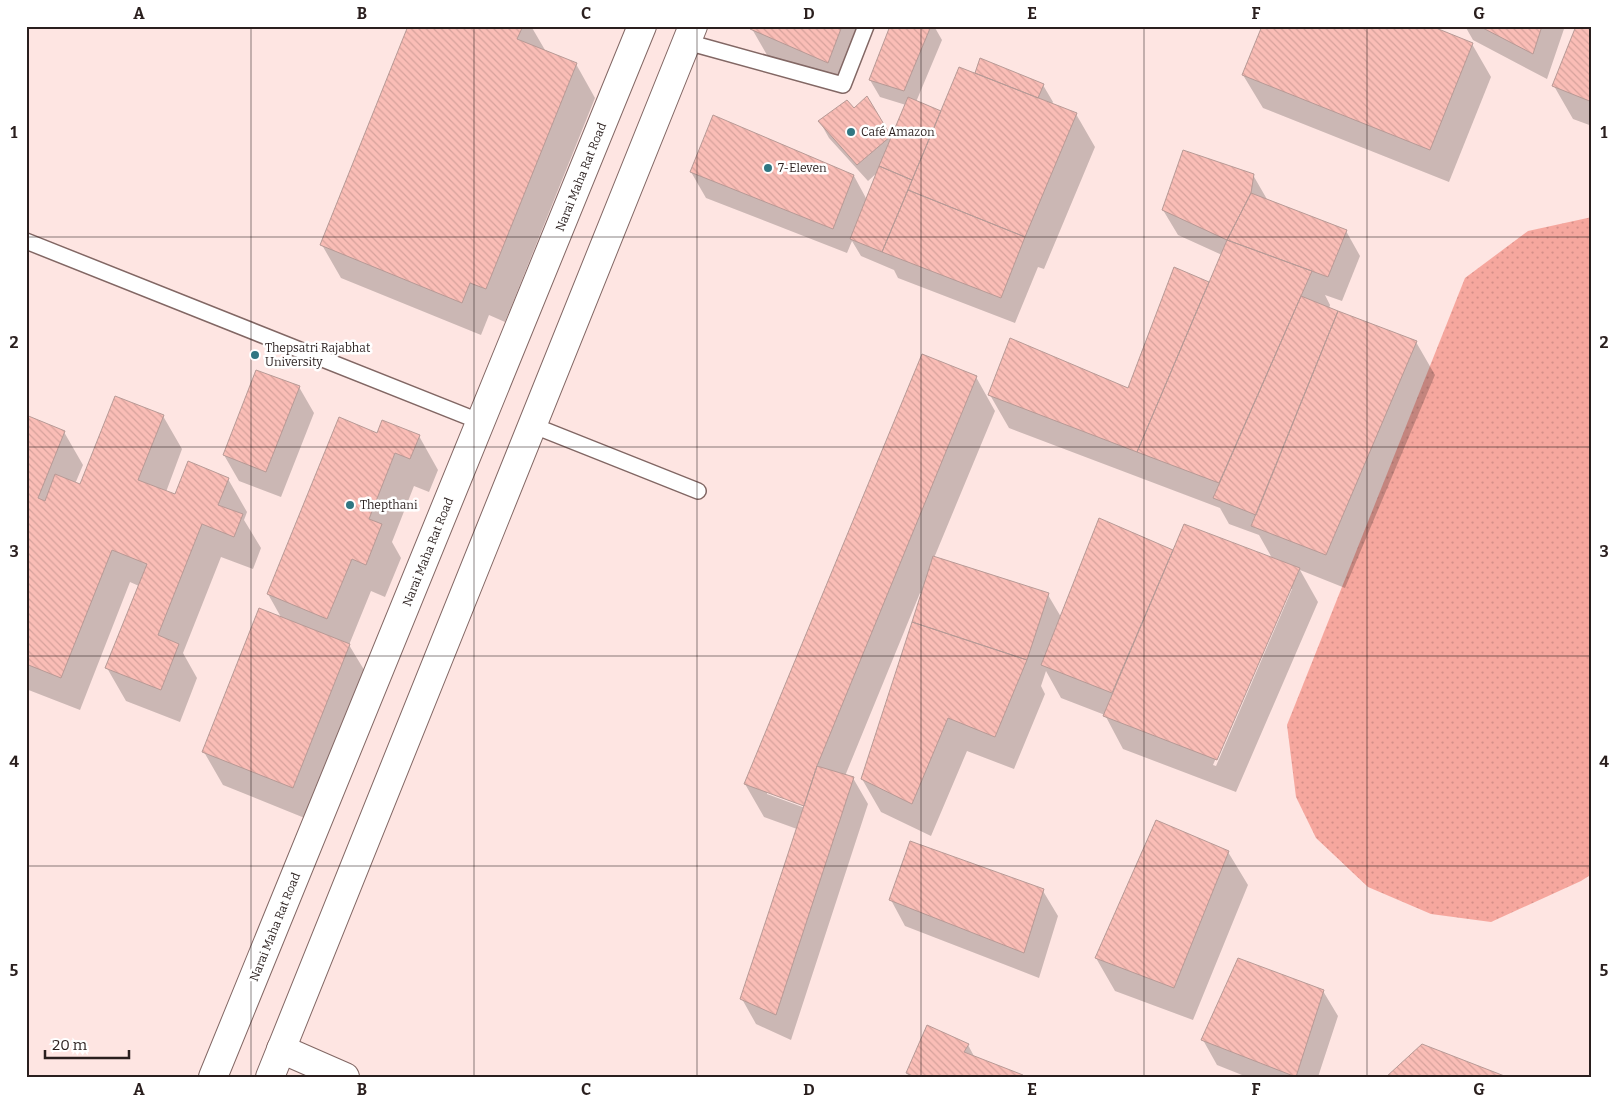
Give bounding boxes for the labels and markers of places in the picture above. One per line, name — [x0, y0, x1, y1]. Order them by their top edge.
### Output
place label: Café Amazon — [861, 125, 935, 139]
marker: Café Amazon — [845, 126, 857, 138]
place label: 7-Eleven — [778, 161, 827, 175]
marker: 7-Eleven — [762, 162, 774, 174]
place label: Thepsatri Rajabhat University — [265, 341, 371, 369]
marker: Thepsatri Rajabhat University — [249, 349, 261, 361]
place label: Thepthani — [360, 498, 418, 512]
marker: Thepthani — [344, 499, 356, 511]

